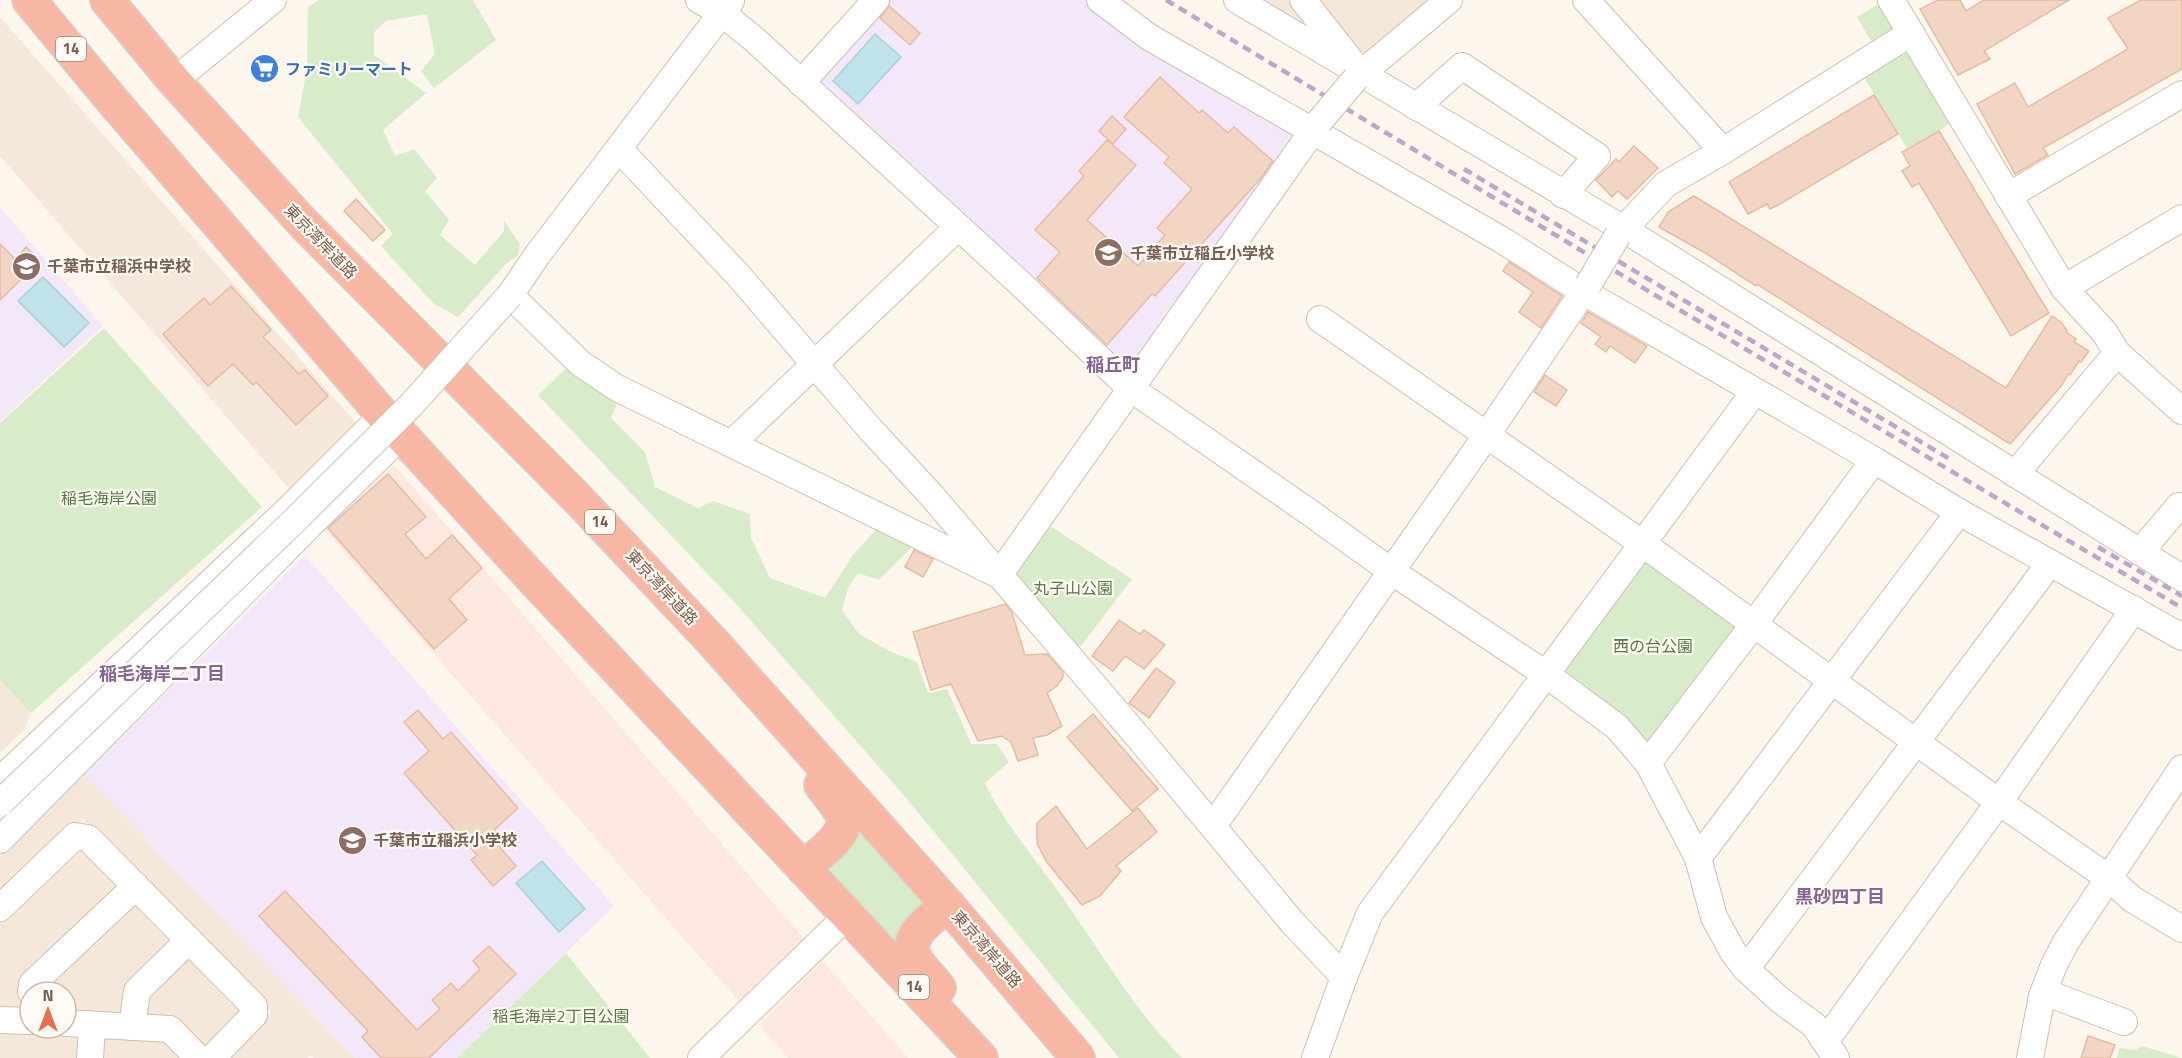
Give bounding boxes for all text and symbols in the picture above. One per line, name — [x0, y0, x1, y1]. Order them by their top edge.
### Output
road number: 14 — [56, 37, 86, 61]
supermarket icon: ファミリーマート — [248, 53, 280, 85]
place label: ファミリーマート — [285, 57, 413, 81]
street label: 東京湾岸道路 — [279, 198, 363, 284]
school or university icon: 千葉市立稲丘小学校 — [1093, 237, 1125, 269]
place label: 千葉市立稲丘小学校 — [1130, 241, 1274, 265]
school or university icon: 千葉市立稲浜中学校 — [10, 250, 42, 282]
place label: 千葉市立稲浜中学校 — [47, 254, 191, 278]
district label: 稲丘町 — [1086, 351, 1140, 378]
park label: 稲毛海岸公園 — [61, 486, 157, 510]
road number: 14 — [585, 510, 615, 534]
street label: 東京湾岸道路 — [620, 544, 704, 630]
park label: 丸子山公園 — [1033, 576, 1113, 600]
park label: 西の台公園 — [1613, 634, 1693, 658]
district label: 稲毛海岸二丁目 — [99, 660, 225, 687]
school or university icon: 千葉市立稲浜小学校 — [336, 824, 368, 856]
place label: 千葉市立稲浜小学校 — [373, 828, 517, 852]
district label: 黒砂四丁目 — [1795, 883, 1885, 910]
street label: 東京湾岸道路 — [946, 905, 1028, 993]
road number: 14 — [899, 975, 929, 999]
north arrow — [18, 980, 78, 1040]
text: N — [42, 983, 54, 1007]
park label: 稲毛海岸2丁目公園 — [493, 1004, 629, 1028]

